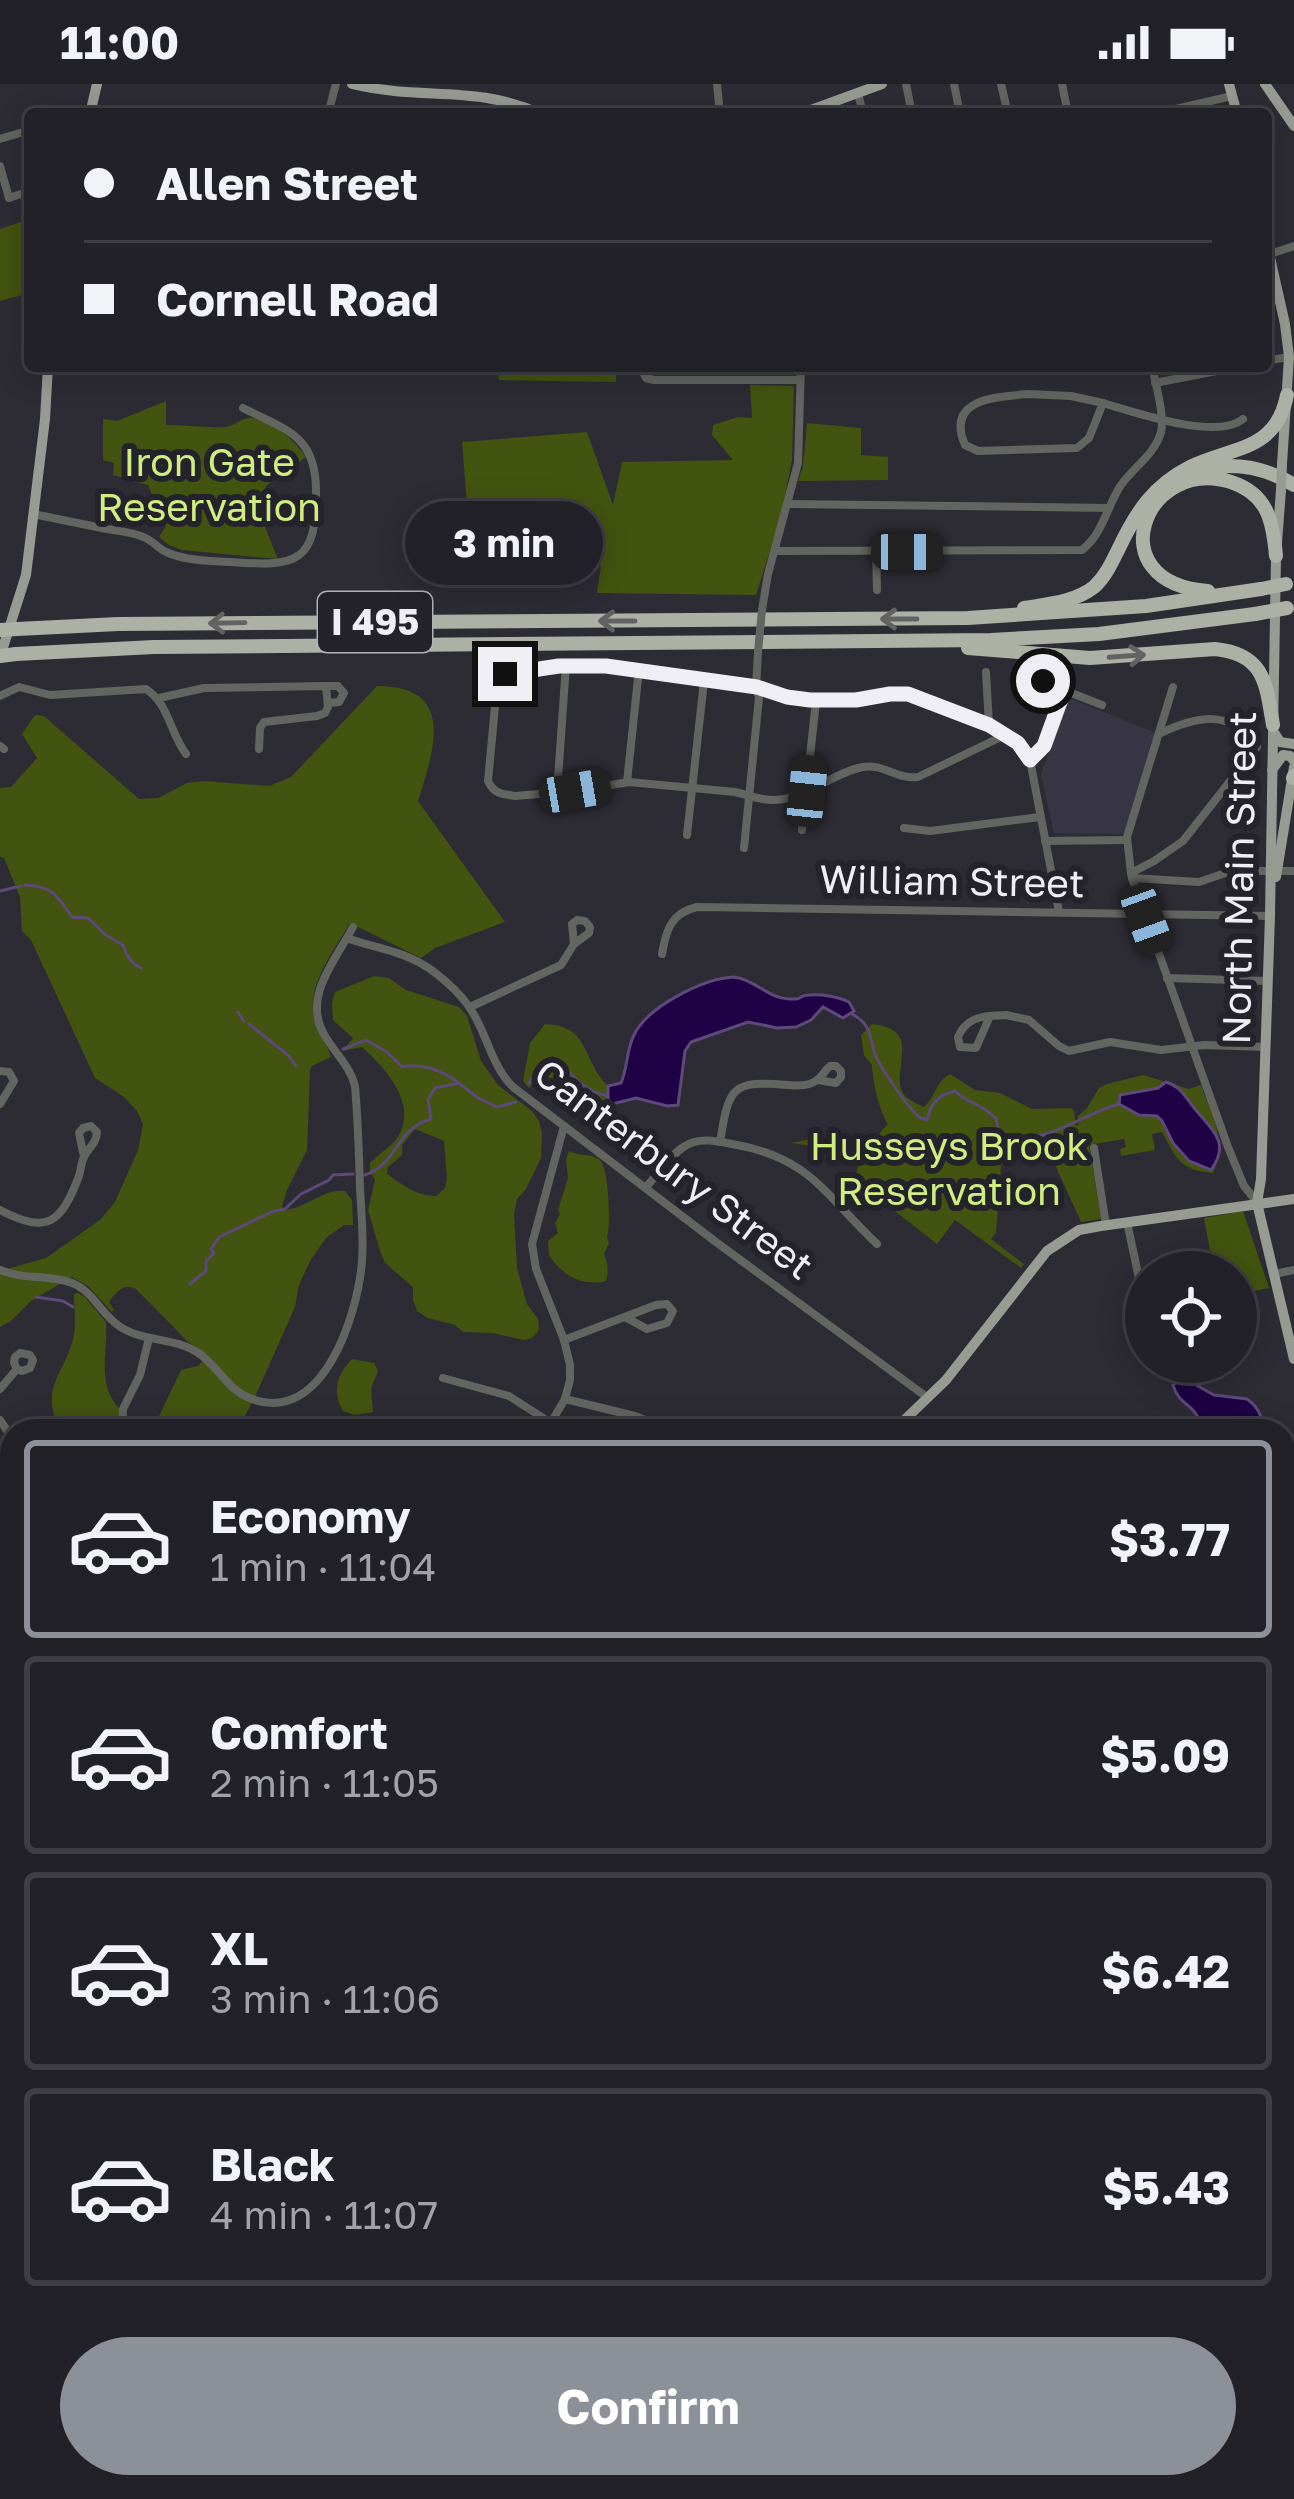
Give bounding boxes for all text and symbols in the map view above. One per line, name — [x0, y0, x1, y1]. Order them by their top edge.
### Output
text: 11:00 — [60, 15, 179, 69]
text: Allen Street — [156, 156, 418, 210]
text: Cornell Road — [156, 272, 439, 326]
park label: Iron Gate Reservation — [97, 438, 321, 530]
callout: 3 min — [406, 500, 604, 584]
text: 3 min — [453, 519, 555, 566]
car — [871, 534, 943, 570]
road number: I 495 — [318, 592, 432, 652]
one-way arrow — [880, 608, 919, 630]
one-way arrow — [598, 609, 637, 632]
one-way arrow — [208, 612, 247, 634]
one-way arrow — [1107, 645, 1146, 668]
route end — [478, 647, 532, 701]
route start — [1016, 654, 1070, 708]
street label: North Main Street — [1212, 711, 1265, 1045]
car — [785, 753, 829, 829]
car — [536, 767, 614, 815]
street label: William Street — [819, 855, 1085, 906]
car — [1117, 879, 1175, 959]
street label: Canterbury Street — [526, 1049, 823, 1289]
park label: Husseys Brook Reservation — [810, 1122, 1088, 1214]
map controls — [1125, 1251, 1257, 1383]
button: locate — [1125, 1251, 1257, 1383]
icon: car — [66, 1485, 174, 1593]
text: Economy — [210, 1489, 411, 1543]
text: $3.77 — [1109, 1512, 1230, 1566]
text: 1 min · 11:04 — [210, 1543, 436, 1590]
icon: car — [66, 1701, 174, 1809]
text: Comfort — [210, 1705, 388, 1759]
text: $5.09 — [1100, 1728, 1230, 1782]
text: 2 min · 11:05 — [210, 1759, 439, 1806]
icon: car — [66, 1917, 174, 2025]
text: XL — [210, 1921, 268, 1975]
text: $6.42 — [1101, 1944, 1230, 1998]
text: 3 min · 11:06 — [210, 1975, 440, 2022]
icon: car — [66, 2133, 174, 2241]
text: Black — [210, 2137, 335, 2191]
text: $5.43 — [1102, 2160, 1230, 2214]
text: 4 min · 11:07 — [210, 2191, 438, 2238]
button: Confirm — [60, 2337, 1236, 2475]

